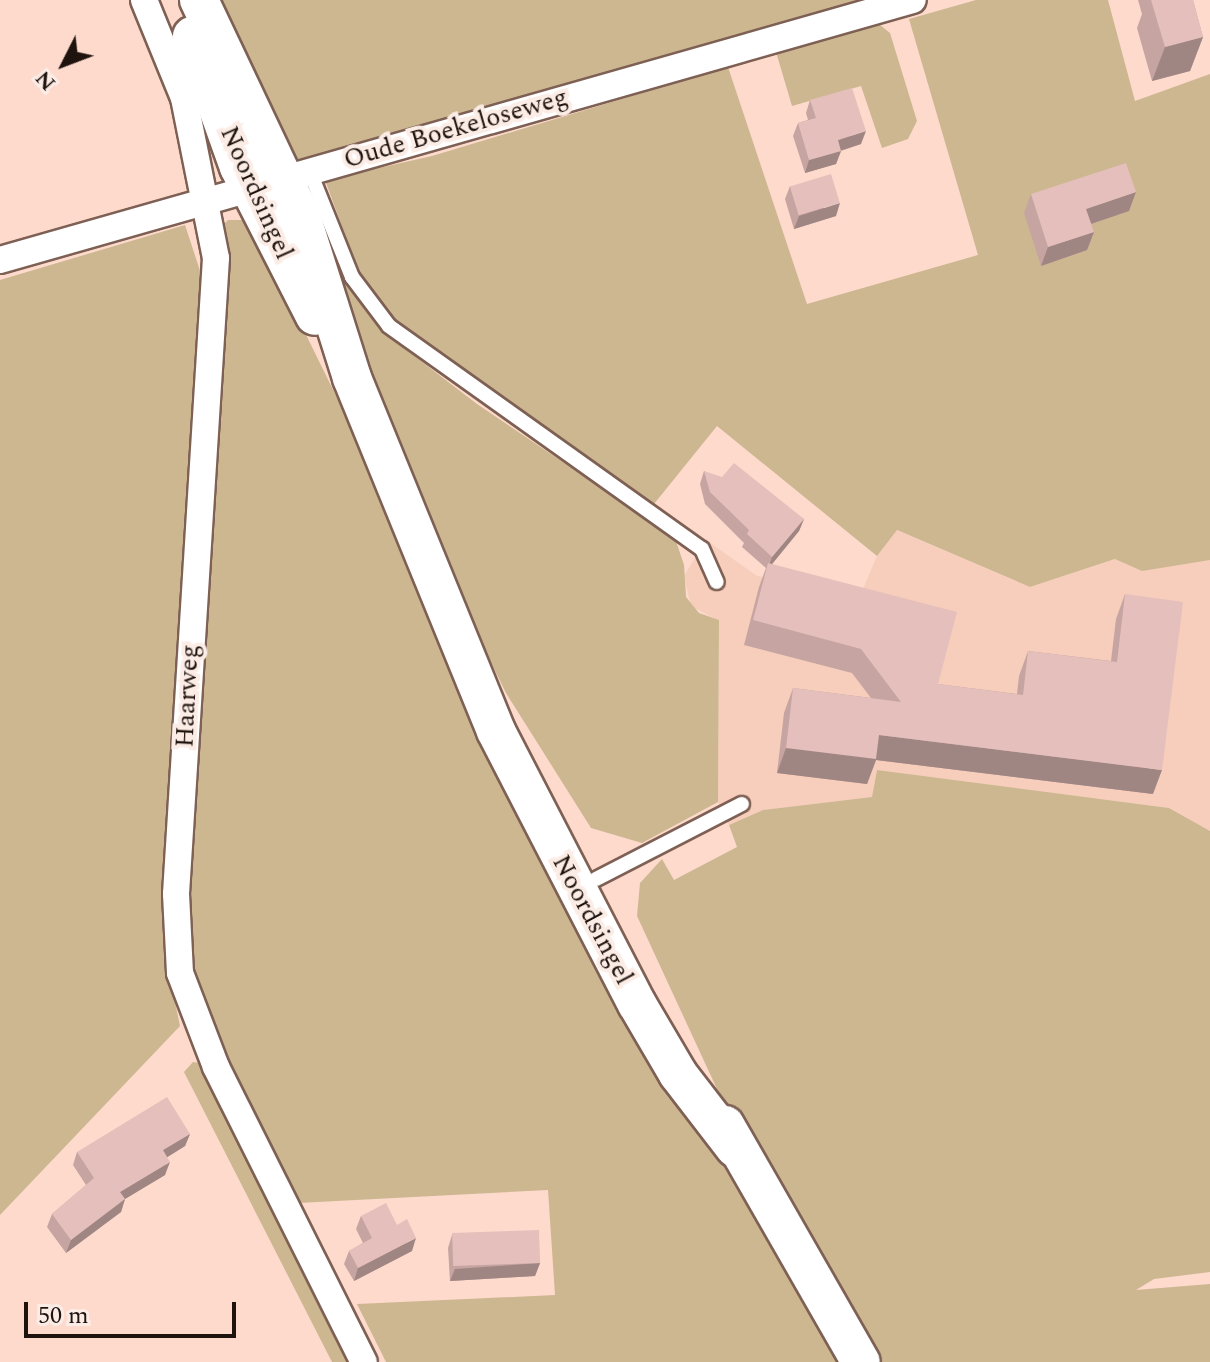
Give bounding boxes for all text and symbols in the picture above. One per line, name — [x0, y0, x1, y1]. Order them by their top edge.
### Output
north arrow — [24, 24, 104, 104]
text: N — [28, 63, 64, 98]
street label: Oude Boekeloseweg — [340, 82, 572, 176]
street label: Noordsingel — [213, 122, 299, 264]
street label: Haarweg — [170, 644, 206, 748]
street label: Noordsingel — [545, 850, 639, 990]
scale bar — [28, 1286, 240, 1336]
text: 50 m — [38, 1298, 89, 1334]

